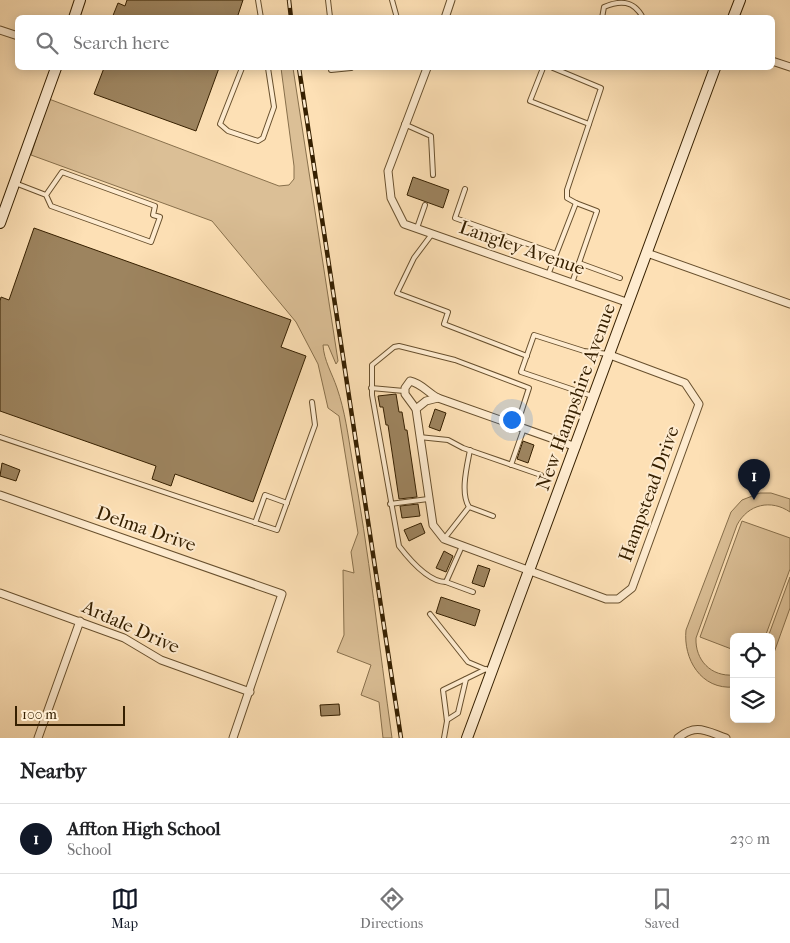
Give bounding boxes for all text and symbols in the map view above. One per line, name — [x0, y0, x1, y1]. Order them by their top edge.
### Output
search box — [15, 15, 775, 70]
icon: search — [33, 29, 61, 57]
text: Search here — [73, 32, 169, 54]
street label: Langley Avenue — [456, 216, 588, 280]
street label: New Hampshire Avenue — [532, 300, 620, 494]
your location — [499, 407, 525, 433]
street label: Hampstead Drive — [614, 423, 684, 565]
pin: 1 — [738, 459, 770, 500]
street label: Delma Drive — [93, 502, 199, 556]
street label: Ardale Drive — [78, 595, 183, 658]
map controls — [730, 633, 775, 723]
button: locate — [730, 633, 775, 678]
button: layers — [730, 678, 775, 723]
scale bar — [15, 703, 125, 726]
text: 100 m — [22, 706, 57, 723]
text: Nearby — [20, 759, 86, 783]
text: Affton High School — [67, 818, 220, 840]
text: 1 — [33, 829, 39, 848]
text: 230 m — [730, 829, 770, 848]
text: School — [67, 840, 112, 859]
tab: Map — [111, 885, 139, 932]
tab: Directions — [360, 885, 423, 932]
tab: Saved — [645, 885, 679, 932]

